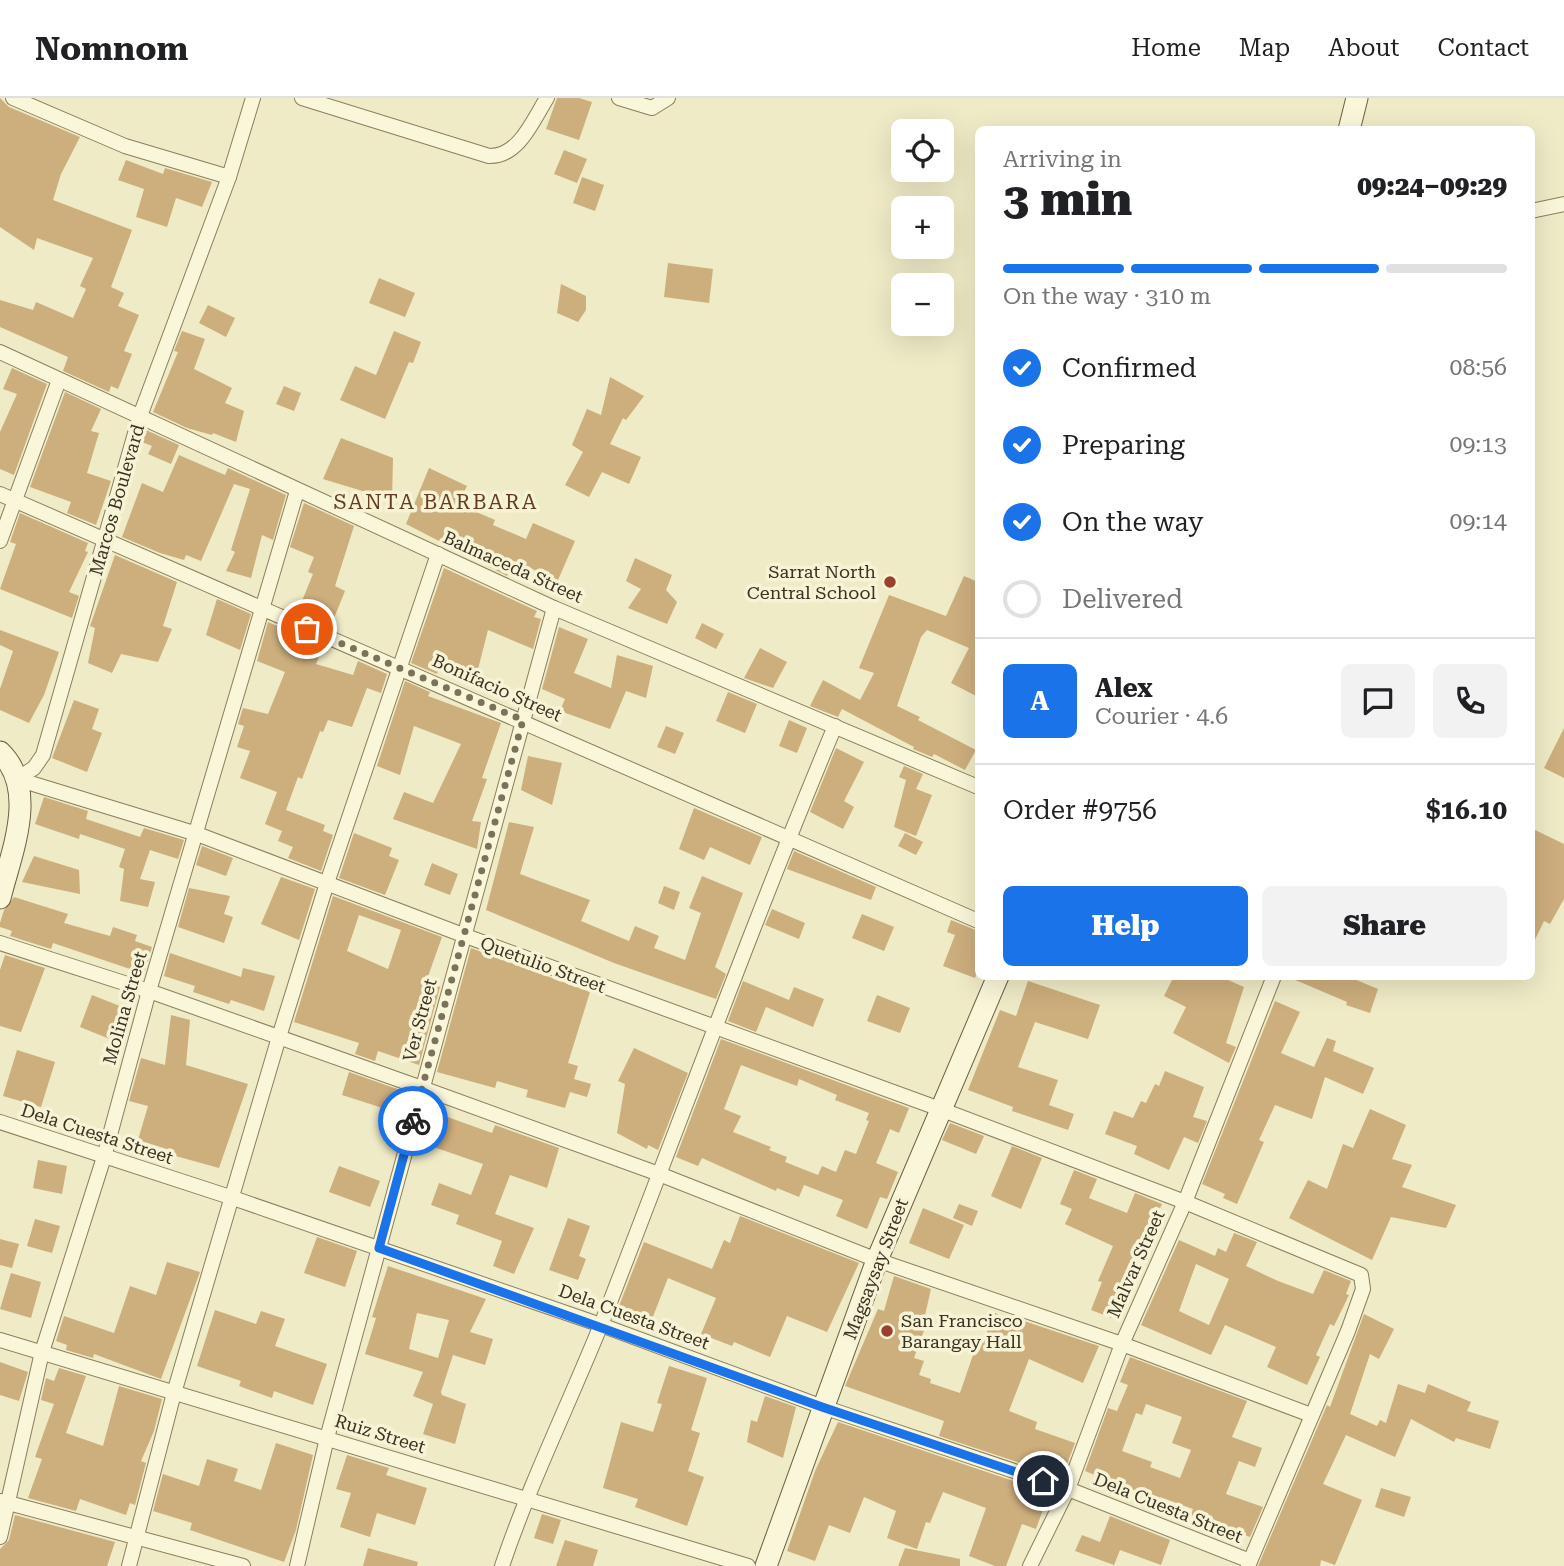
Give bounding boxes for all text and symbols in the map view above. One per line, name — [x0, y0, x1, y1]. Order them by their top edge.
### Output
text: Nomnom — [35, 29, 188, 68]
text: Home — [1131, 34, 1201, 62]
text: Map — [1239, 34, 1290, 62]
text: About — [1328, 34, 1399, 62]
text: Contact — [1437, 34, 1529, 62]
map controls — [891, 119, 954, 336]
button: locate — [891, 119, 954, 182]
text: Arriving in — [1003, 146, 1122, 173]
text: 09:24–09:29 — [1357, 171, 1507, 201]
text: 3 min — [1003, 172, 1132, 226]
button: + — [891, 196, 954, 259]
button: − — [891, 273, 954, 336]
text: On the way · 310 m — [1003, 283, 1211, 310]
icon: check — [1003, 349, 1041, 387]
text: Confirmed — [1062, 353, 1197, 383]
text: 08:56 — [1450, 354, 1507, 381]
street label: Marcos Boulevard — [85, 421, 148, 578]
icon: check — [1003, 426, 1041, 464]
text: Preparing — [1062, 430, 1185, 460]
text: 09:13 — [1450, 431, 1507, 458]
district label: SANTA BARBARA — [334, 490, 538, 514]
icon: check — [1003, 503, 1041, 541]
text: On the way — [1062, 507, 1203, 537]
text: 09:14 — [1450, 508, 1507, 535]
street label: Balmaceda Street — [440, 526, 587, 607]
place label: Sarrat North Central School — [747, 561, 876, 603]
marker: Sarrat North Central School — [882, 574, 898, 590]
text: Delivered — [1062, 584, 1183, 614]
pin — [277, 599, 337, 659]
icon: bag — [288, 610, 326, 648]
street label: Bonifacio Street — [429, 649, 566, 726]
button: chat — [1341, 664, 1415, 738]
button: phone — [1433, 664, 1507, 738]
text: Alex — [1095, 673, 1153, 703]
text: A — [1031, 686, 1049, 716]
text: Courier · 4.6 — [1095, 703, 1228, 730]
text: Order #9756 — [1003, 795, 1157, 825]
text: $16.10 — [1426, 795, 1507, 825]
button: Help — [1003, 886, 1248, 966]
button: Share — [1262, 886, 1507, 966]
street label: Quetulio Street — [478, 932, 609, 997]
street label: Molina Street — [98, 949, 151, 1067]
street label: Ver Street — [398, 976, 441, 1064]
courier — [378, 1086, 448, 1156]
street label: Dela Cuesta Street — [18, 1099, 176, 1168]
icon: bike — [394, 1102, 432, 1140]
street label: Magsaysay Street — [839, 1195, 912, 1342]
street label: Malvar Street — [1102, 1206, 1169, 1321]
street label: Dela Cuesta Street — [556, 1280, 713, 1354]
place label: San Francisco Barangay Hall — [901, 1310, 1023, 1352]
marker: San Francisco Barangay Hall — [879, 1323, 895, 1339]
street label: Ruiz Street — [332, 1410, 428, 1457]
pin — [1013, 1451, 1073, 1511]
icon: home — [1024, 1462, 1062, 1500]
street label: Dela Cuesta Street — [1091, 1468, 1246, 1547]

